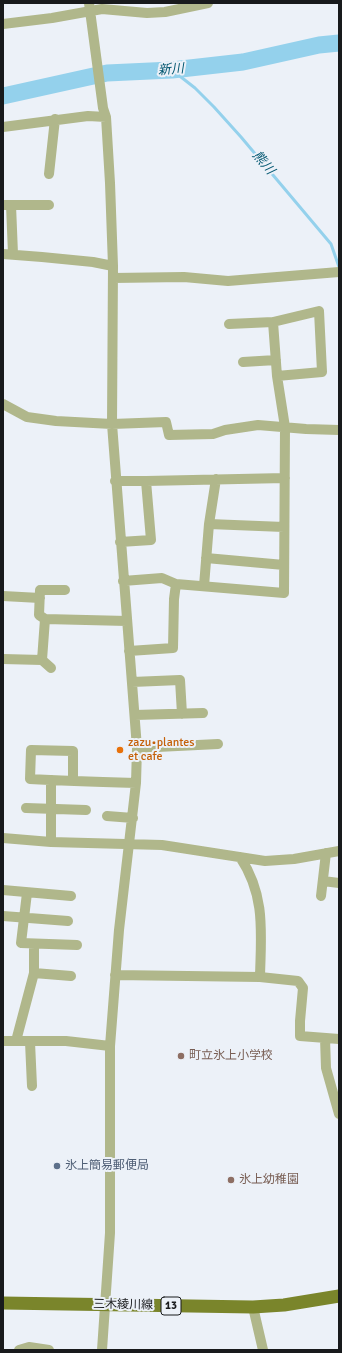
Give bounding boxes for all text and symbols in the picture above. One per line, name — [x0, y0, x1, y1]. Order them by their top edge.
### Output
water label: 新川 — [157, 61, 185, 79]
water label: 熊川 — [249, 148, 277, 178]
place label: zazu•plantes et cafe — [128, 736, 195, 764]
marker: zazu•plantes et cafe — [115, 745, 125, 755]
place label: 町立氷上小学校 — [189, 1049, 273, 1063]
marker: 町立氷上小学校 — [176, 1051, 186, 1061]
place label: 氷上簡易郵便局 — [65, 1159, 149, 1173]
marker: 氷上簡易郵便局 — [52, 1161, 62, 1171]
place label: 氷上幼稚園 — [239, 1173, 299, 1187]
marker: 氷上幼稚園 — [226, 1175, 236, 1185]
street label: 三木綾川線 — [93, 1297, 153, 1313]
road number: 13 — [161, 1297, 181, 1315]

